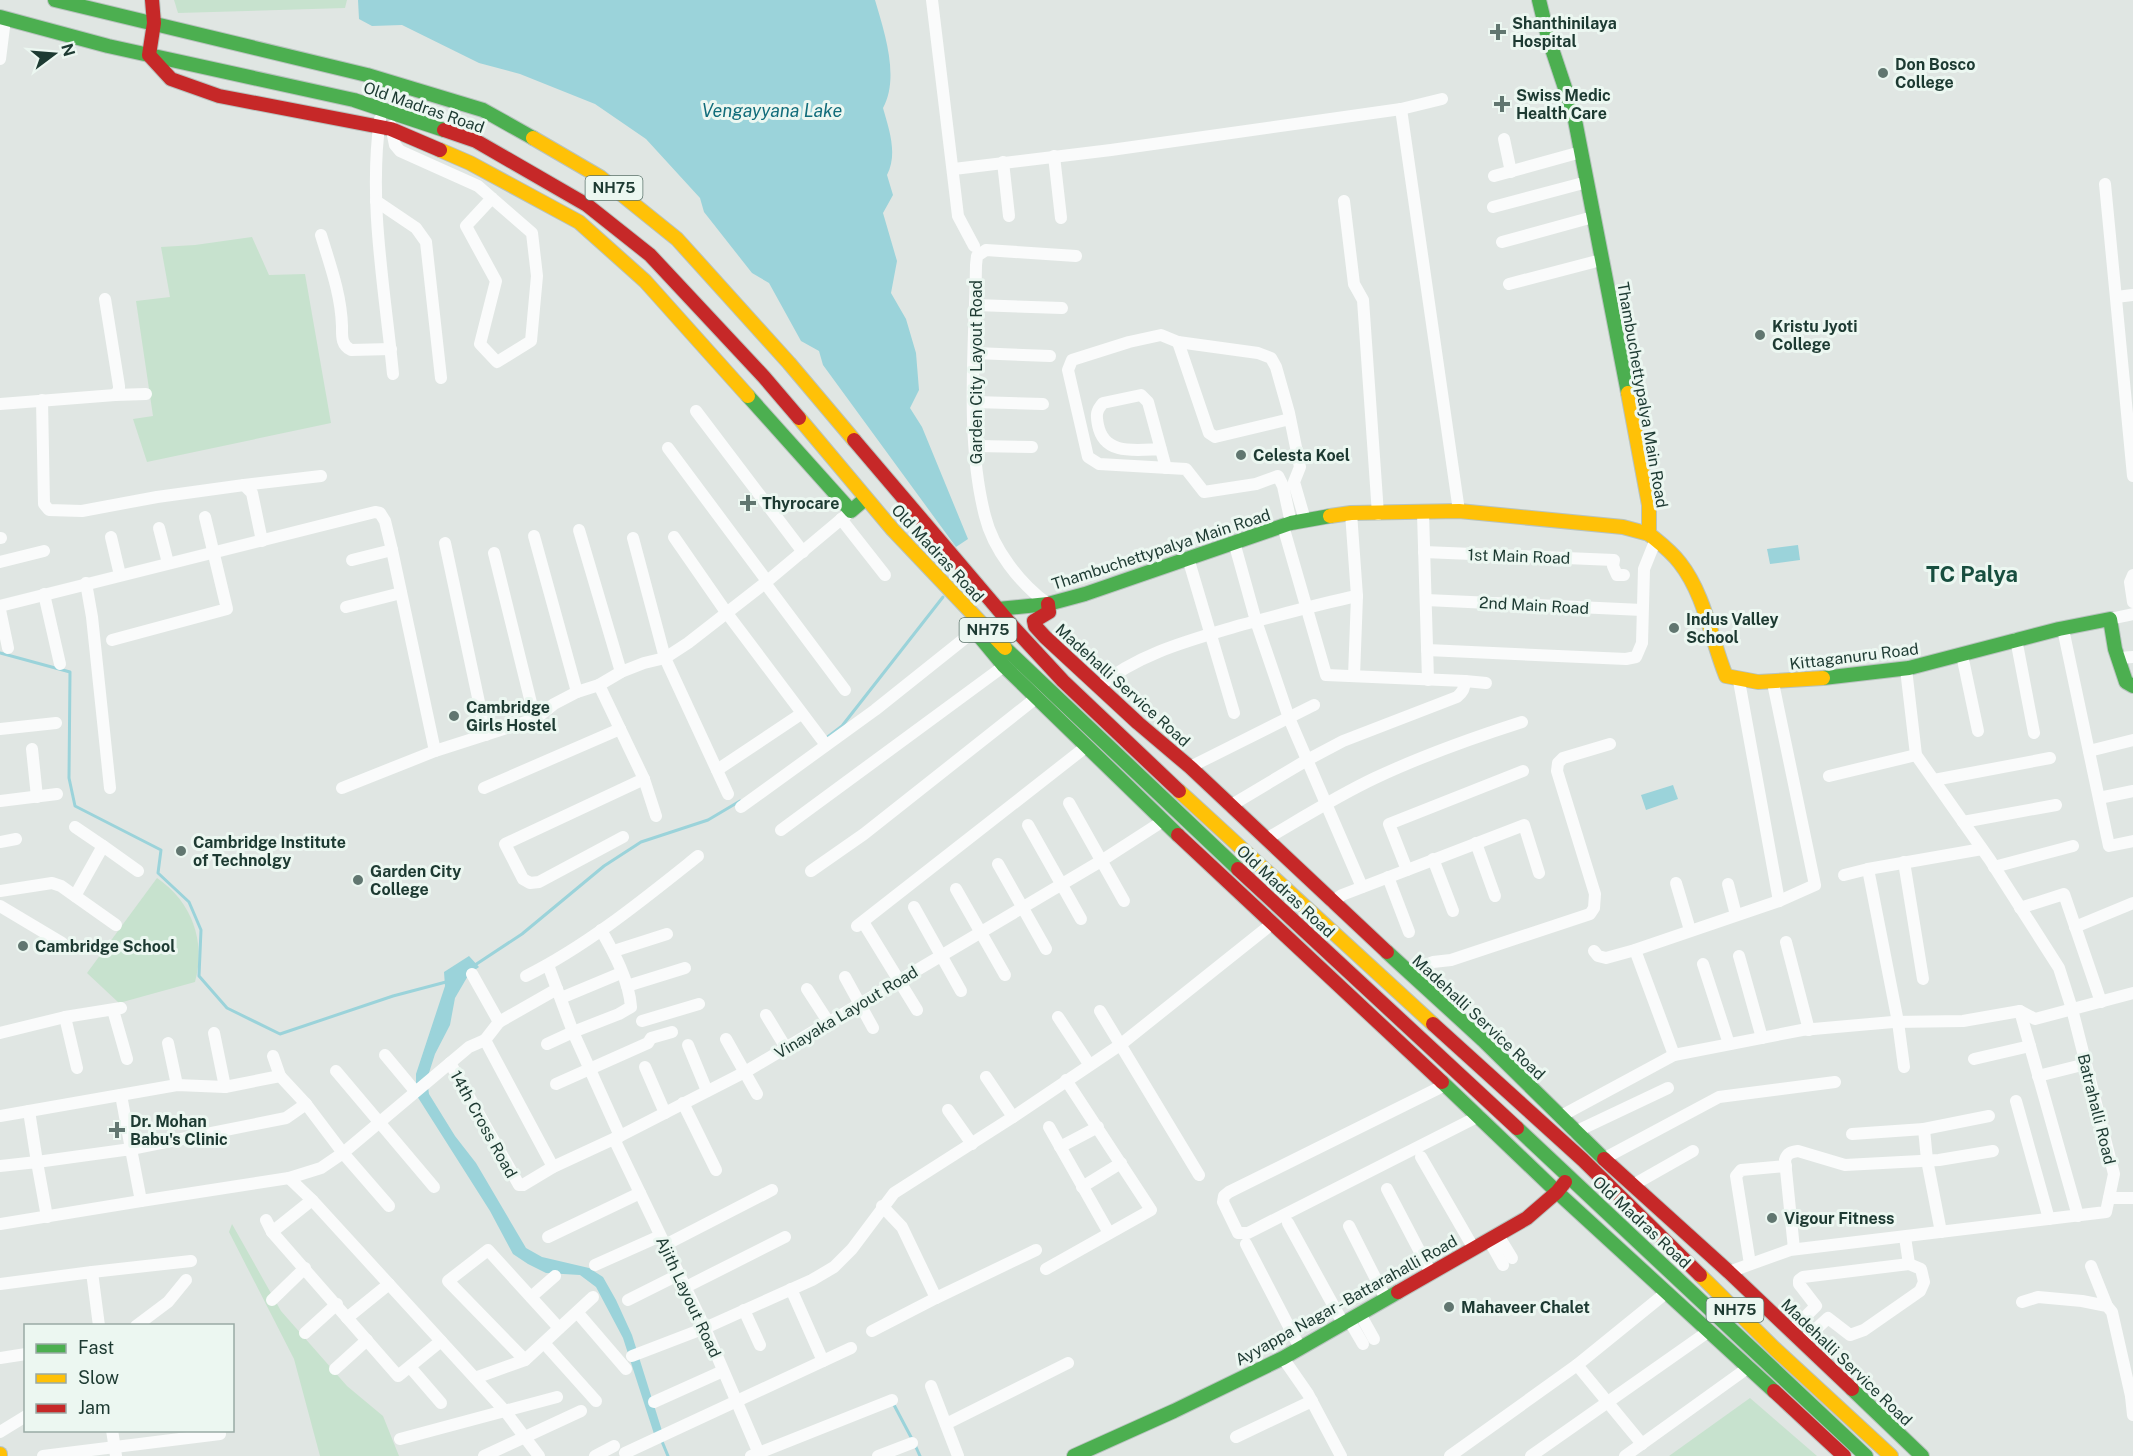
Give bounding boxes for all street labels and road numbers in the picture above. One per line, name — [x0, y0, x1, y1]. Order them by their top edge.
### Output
street label: Old Madras Road — [361, 78, 487, 137]
road number: NH75 — [586, 176, 642, 200]
street label: Garden City Layout Road — [967, 280, 986, 464]
street label: Thambuchettypalya Main Road — [1613, 281, 1672, 509]
street label: Old Madras Road — [887, 501, 988, 606]
street label: Thambuchettypalya Main Road — [1049, 505, 1273, 594]
street label: 1st Main Road — [1467, 545, 1571, 568]
street label: 2nd Main Road — [1478, 593, 1590, 618]
road number: NH75 — [960, 618, 1016, 642]
street label: Madehalli Service Road — [1051, 620, 1194, 751]
street label: Kittaganuru Road — [1788, 639, 1920, 674]
street label: Old Madras Road — [1233, 841, 1338, 942]
street label: Madehalli Service Road — [1408, 951, 1549, 1084]
street label: Vinayaka Layout Road — [771, 962, 921, 1063]
street label: Batrahalli Road — [2074, 1052, 2119, 1166]
street label: 14th Cross Road — [446, 1067, 521, 1181]
street label: Old Madras Road — [1589, 1172, 1694, 1273]
street label: Ayyappa Nagar - Battarahalli Road — [1232, 1231, 1461, 1370]
street label: Ajith Layout Road — [652, 1234, 725, 1361]
street label: Madehalli Service Road — [1777, 1295, 1916, 1430]
road number: NH75 — [1706, 1298, 1764, 1322]

